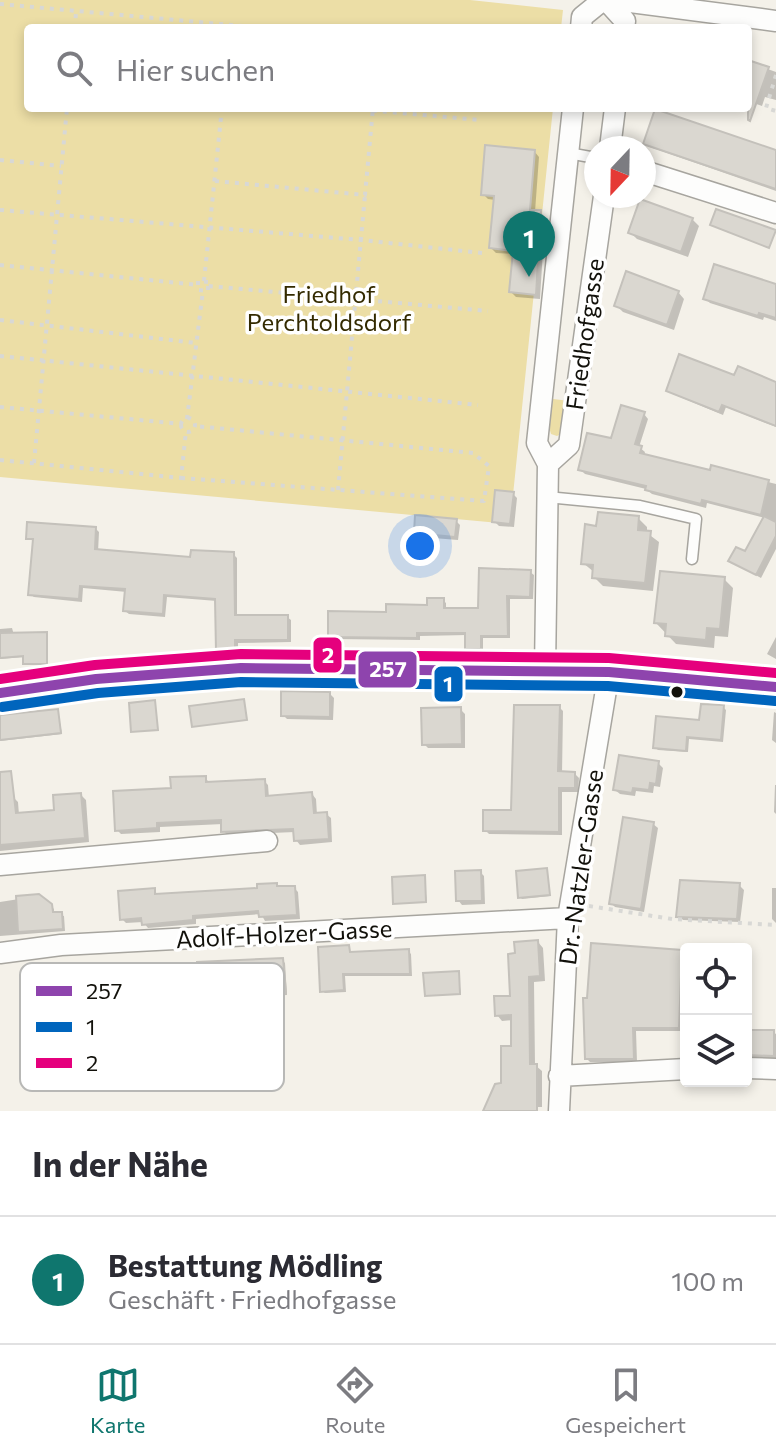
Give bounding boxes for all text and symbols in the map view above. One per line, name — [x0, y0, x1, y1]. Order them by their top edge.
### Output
search box — [24, 24, 752, 112]
icon: search — [52, 46, 96, 90]
text: Hier suchen — [116, 50, 275, 87]
north arrow — [584, 136, 656, 208]
pin: 1 — [503, 211, 555, 277]
street label: Friedhofgasse — [559, 256, 609, 412]
park label: Friedhof Perchtoldsdorf — [247, 279, 412, 336]
your location — [400, 526, 440, 566]
line badge: 2 — [312, 636, 343, 674]
text: 2 — [322, 641, 334, 668]
line badge: 257 — [357, 650, 418, 689]
text: 257 — [369, 655, 407, 682]
line badge: 1 — [433, 665, 464, 703]
text: 1 — [443, 670, 453, 697]
unlabelled marker — [669, 684, 685, 700]
street label: Dr.-Natzler-Gasse — [552, 767, 608, 967]
street label: Adolf-Holzer-Gasse — [175, 913, 393, 953]
map controls — [680, 943, 752, 1087]
button: locate — [680, 943, 752, 1015]
legend — [20, 963, 284, 1091]
text: 257 — [86, 977, 122, 1004]
text: 1 — [86, 1013, 95, 1040]
button: layers — [680, 1015, 752, 1087]
text: 2 — [86, 1049, 98, 1076]
text: In der Nähe — [32, 1142, 208, 1184]
text: Bestattung Mödling — [108, 1246, 383, 1283]
text: 1 — [52, 1265, 64, 1296]
text: 100 m — [671, 1265, 744, 1296]
text: Geschäft · Friedhofgasse — [108, 1283, 397, 1314]
tab: Karte — [90, 1363, 145, 1438]
tab: Route — [325, 1363, 385, 1438]
tab: Gespeichert — [565, 1363, 686, 1438]

